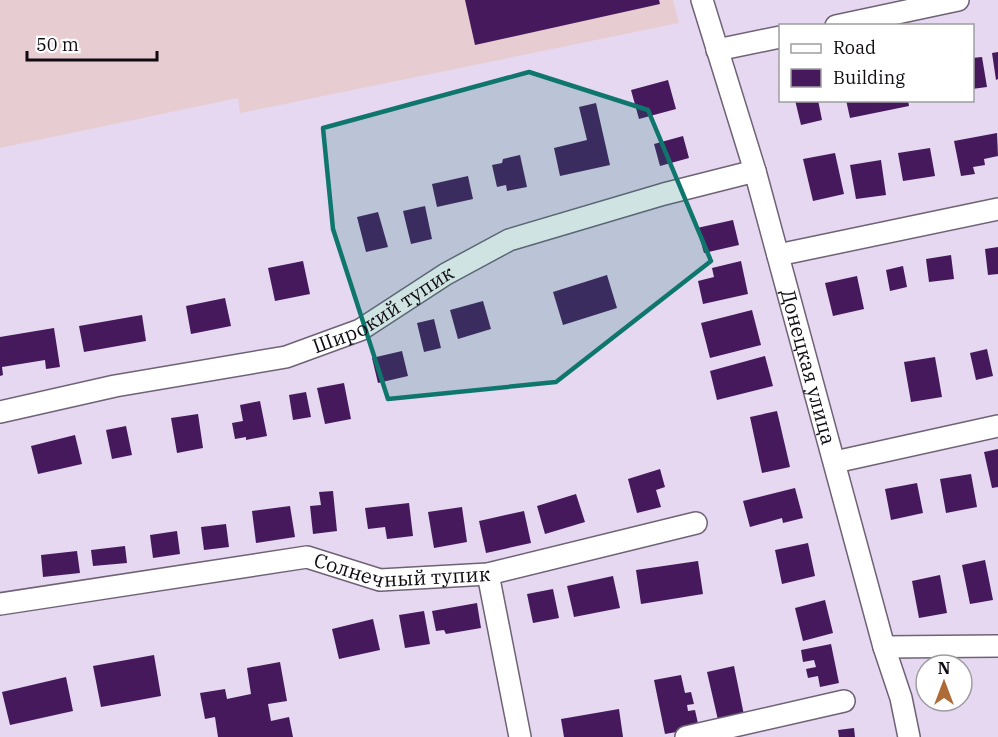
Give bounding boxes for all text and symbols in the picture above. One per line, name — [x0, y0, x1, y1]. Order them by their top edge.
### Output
scale bar — [27, 24, 158, 62]
legend — [779, 24, 974, 102]
text: 50 m — [36, 33, 79, 56]
text: Road — [833, 36, 876, 59]
text: Building — [833, 66, 905, 89]
street label: Широкий тупик — [309, 258, 458, 359]
street label: Донецкая улица — [775, 286, 843, 448]
street label: Солнечный тупик — [311, 546, 491, 594]
north arrow — [914, 653, 974, 713]
text: N — [938, 658, 950, 678]

